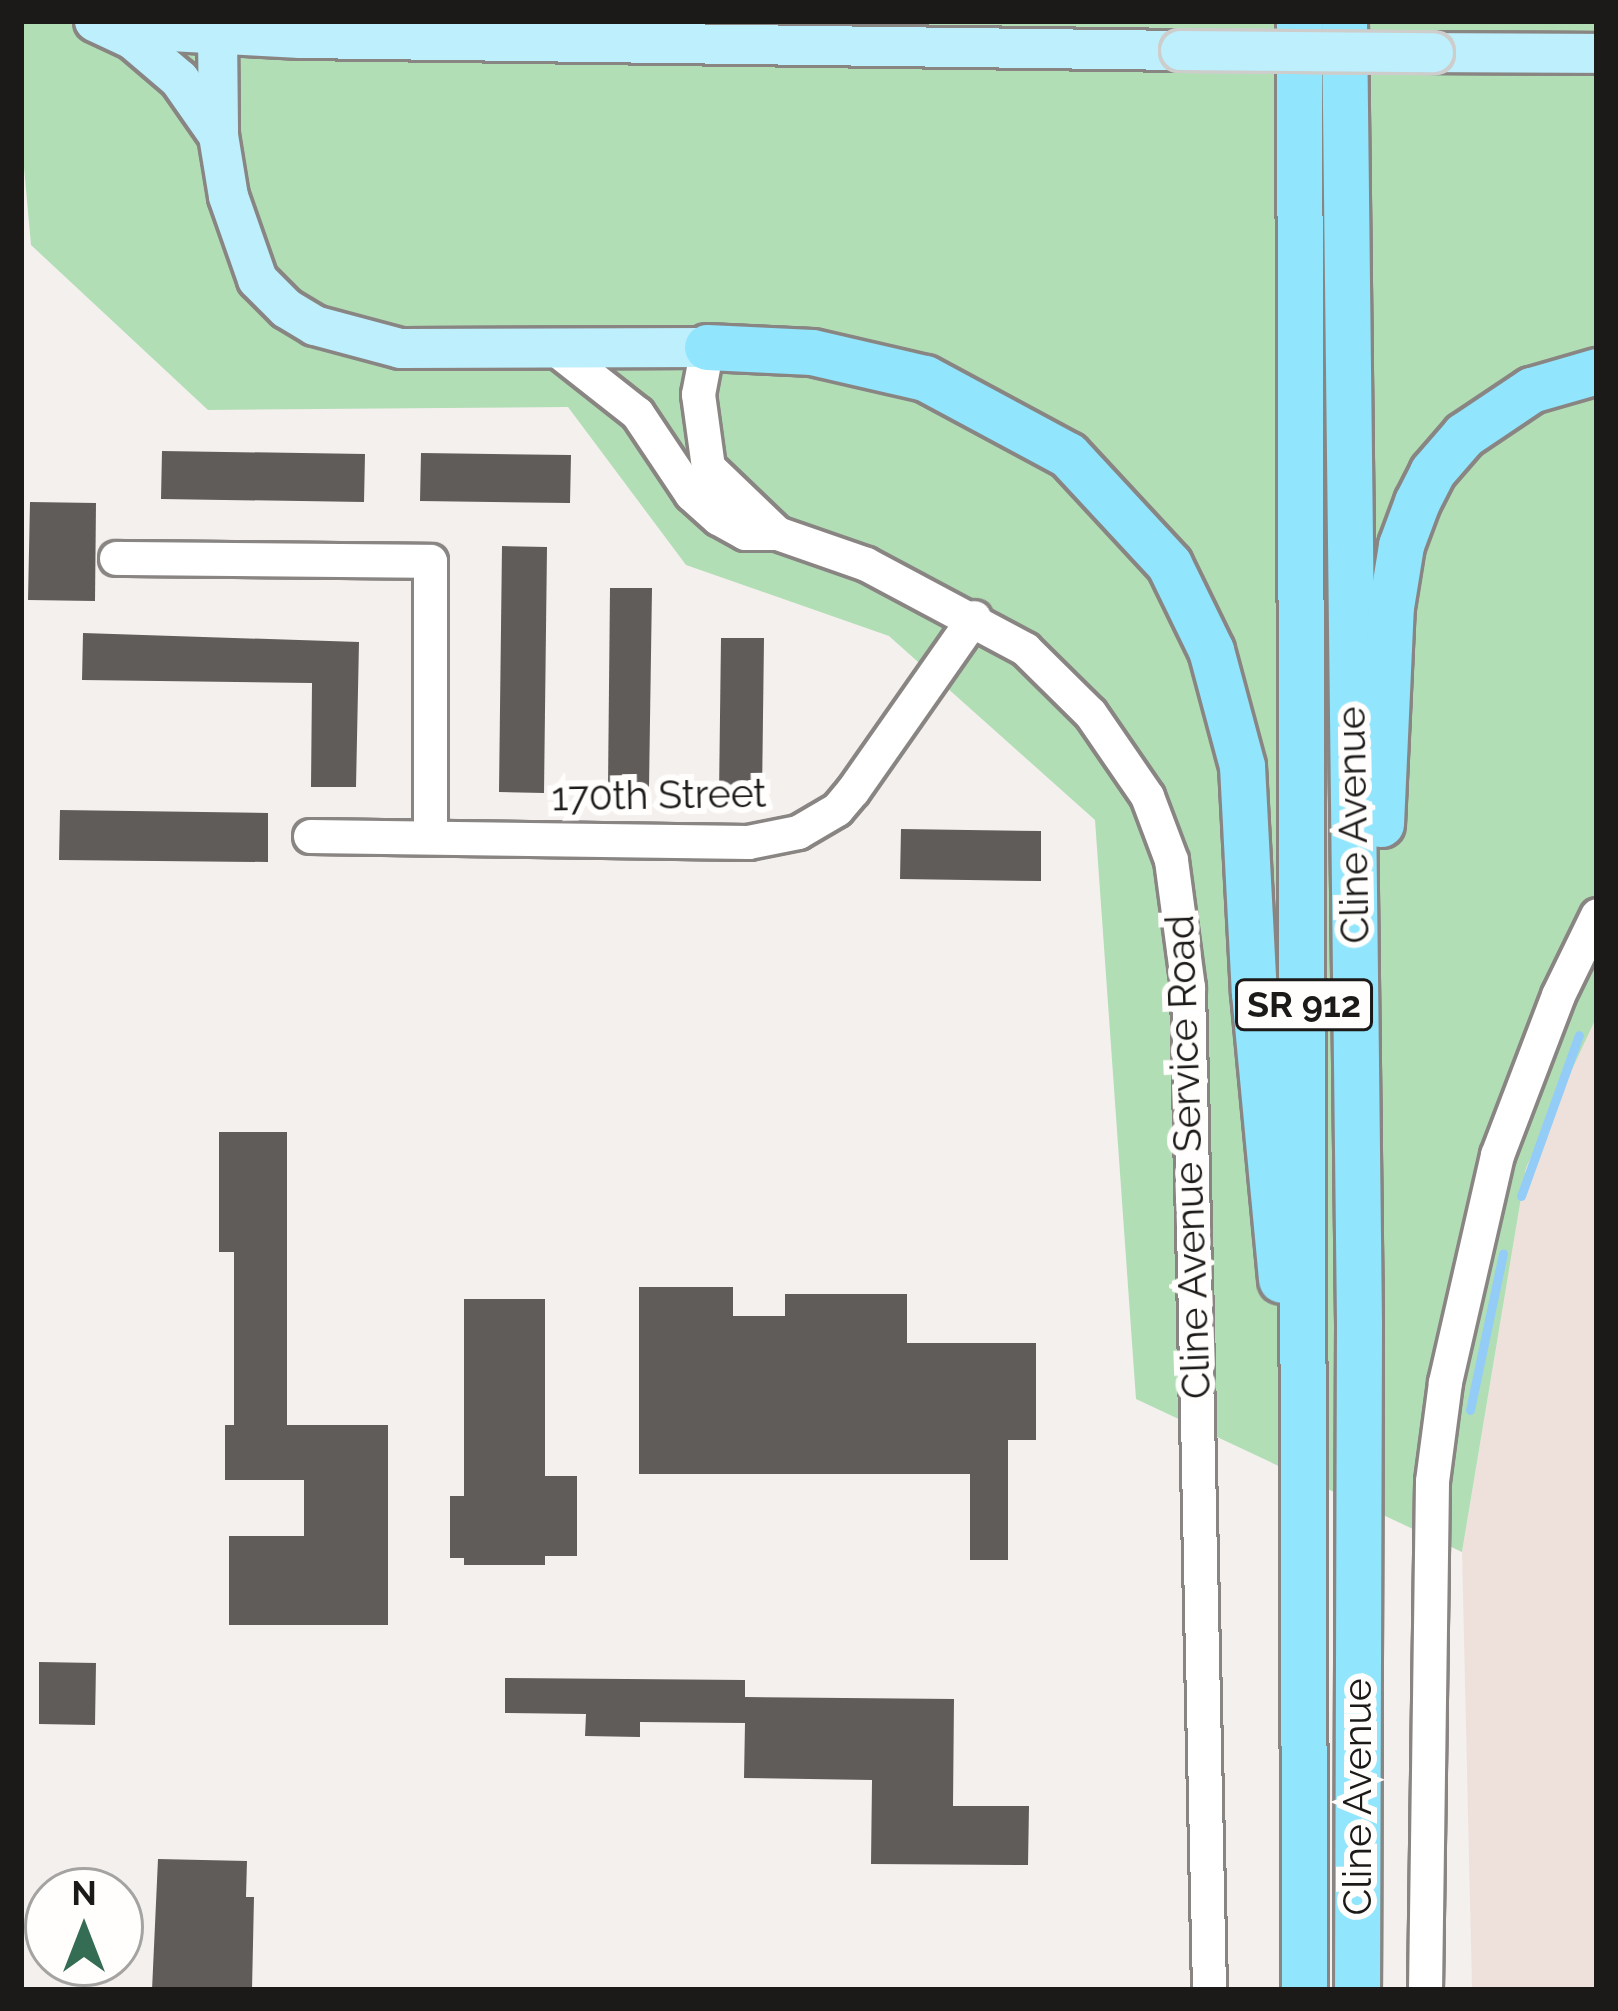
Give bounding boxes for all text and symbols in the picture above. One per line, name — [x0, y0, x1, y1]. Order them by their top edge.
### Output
street label: Cline Avenue — [1328, 705, 1378, 945]
street label: 170th Street — [551, 770, 767, 820]
street label: Cline Avenue Service Road — [1156, 914, 1220, 1400]
road number: SR 912 — [1235, 975, 1373, 1035]
street label: Cline Avenue — [1334, 1678, 1380, 1916]
north arrow — [24, 1867, 144, 1987]
text: N — [71, 1874, 97, 1913]

